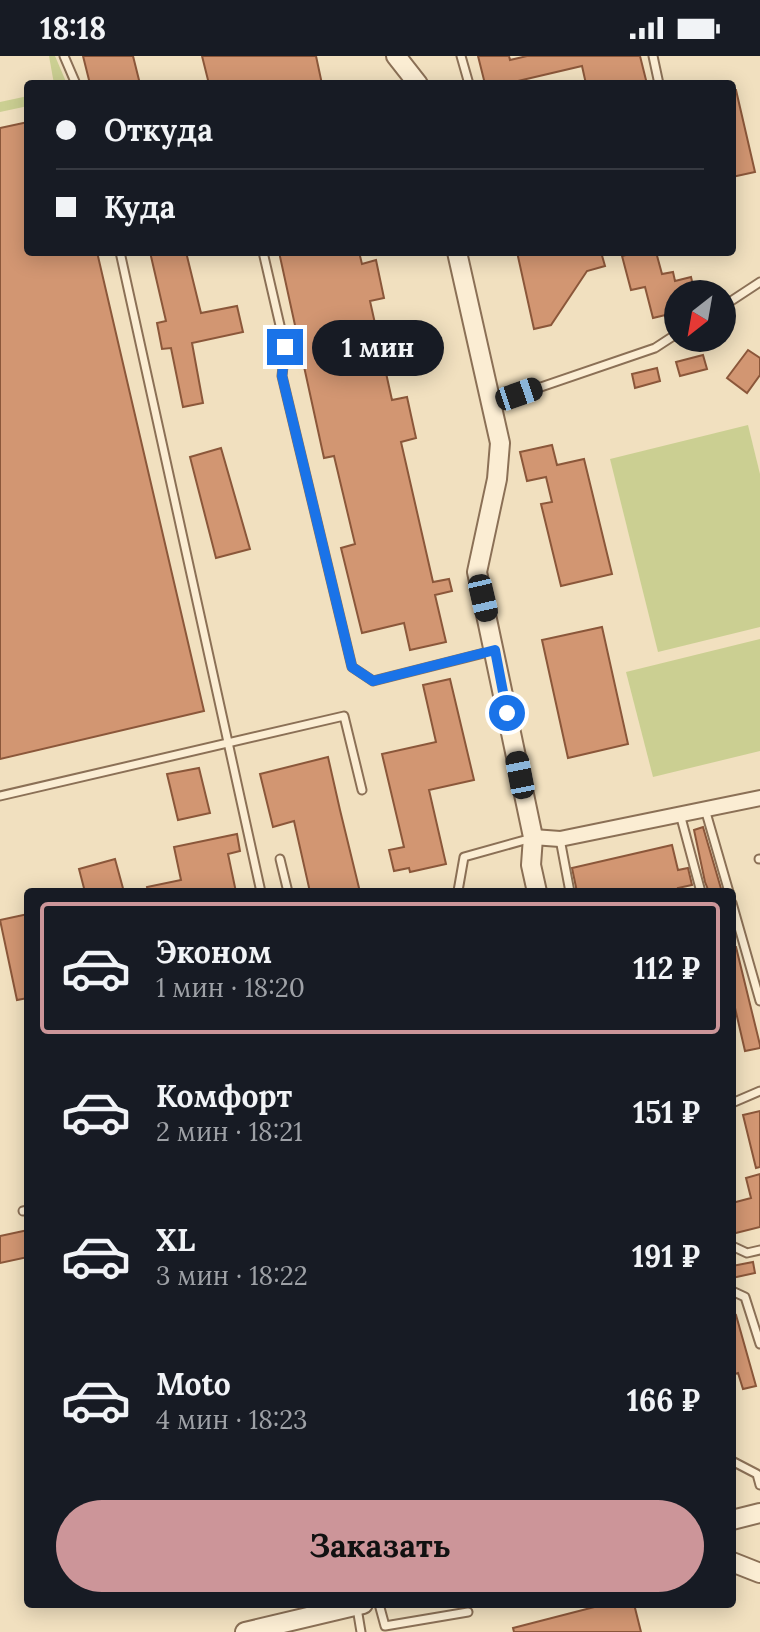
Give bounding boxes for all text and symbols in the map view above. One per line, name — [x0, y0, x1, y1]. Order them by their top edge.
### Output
text: 18:18 — [40, 9, 106, 47]
text: Откуда — [104, 111, 213, 149]
text: Куда — [104, 188, 176, 226]
north arrow — [664, 280, 736, 352]
map controls — [664, 280, 736, 352]
callout: 1 мин — [313, 319, 445, 375]
route end — [267, 329, 303, 365]
text: 1 мин — [342, 331, 414, 364]
car — [492, 375, 546, 413]
car — [466, 572, 500, 624]
route start — [489, 695, 525, 731]
car — [504, 749, 536, 801]
icon: car — [60, 932, 132, 1004]
text: Эконом — [156, 933, 272, 971]
text: 112 ₽ — [633, 949, 700, 987]
text: 1 мин · 18:20 — [156, 971, 305, 1004]
icon: car — [60, 1076, 132, 1148]
text: Комфорт — [156, 1077, 292, 1115]
text: 151 ₽ — [633, 1093, 700, 1131]
text: 2 мин · 18:21 — [156, 1115, 303, 1148]
icon: car — [60, 1220, 132, 1292]
text: XL — [156, 1221, 195, 1259]
text: 191 ₽ — [632, 1237, 700, 1275]
text: 3 мин · 18:22 — [156, 1259, 308, 1292]
icon: car — [60, 1364, 132, 1436]
text: Moto — [156, 1365, 231, 1403]
text: 166 ₽ — [627, 1381, 700, 1419]
text: 4 мин · 18:23 — [156, 1403, 307, 1436]
button: Заказать — [56, 1500, 704, 1592]

